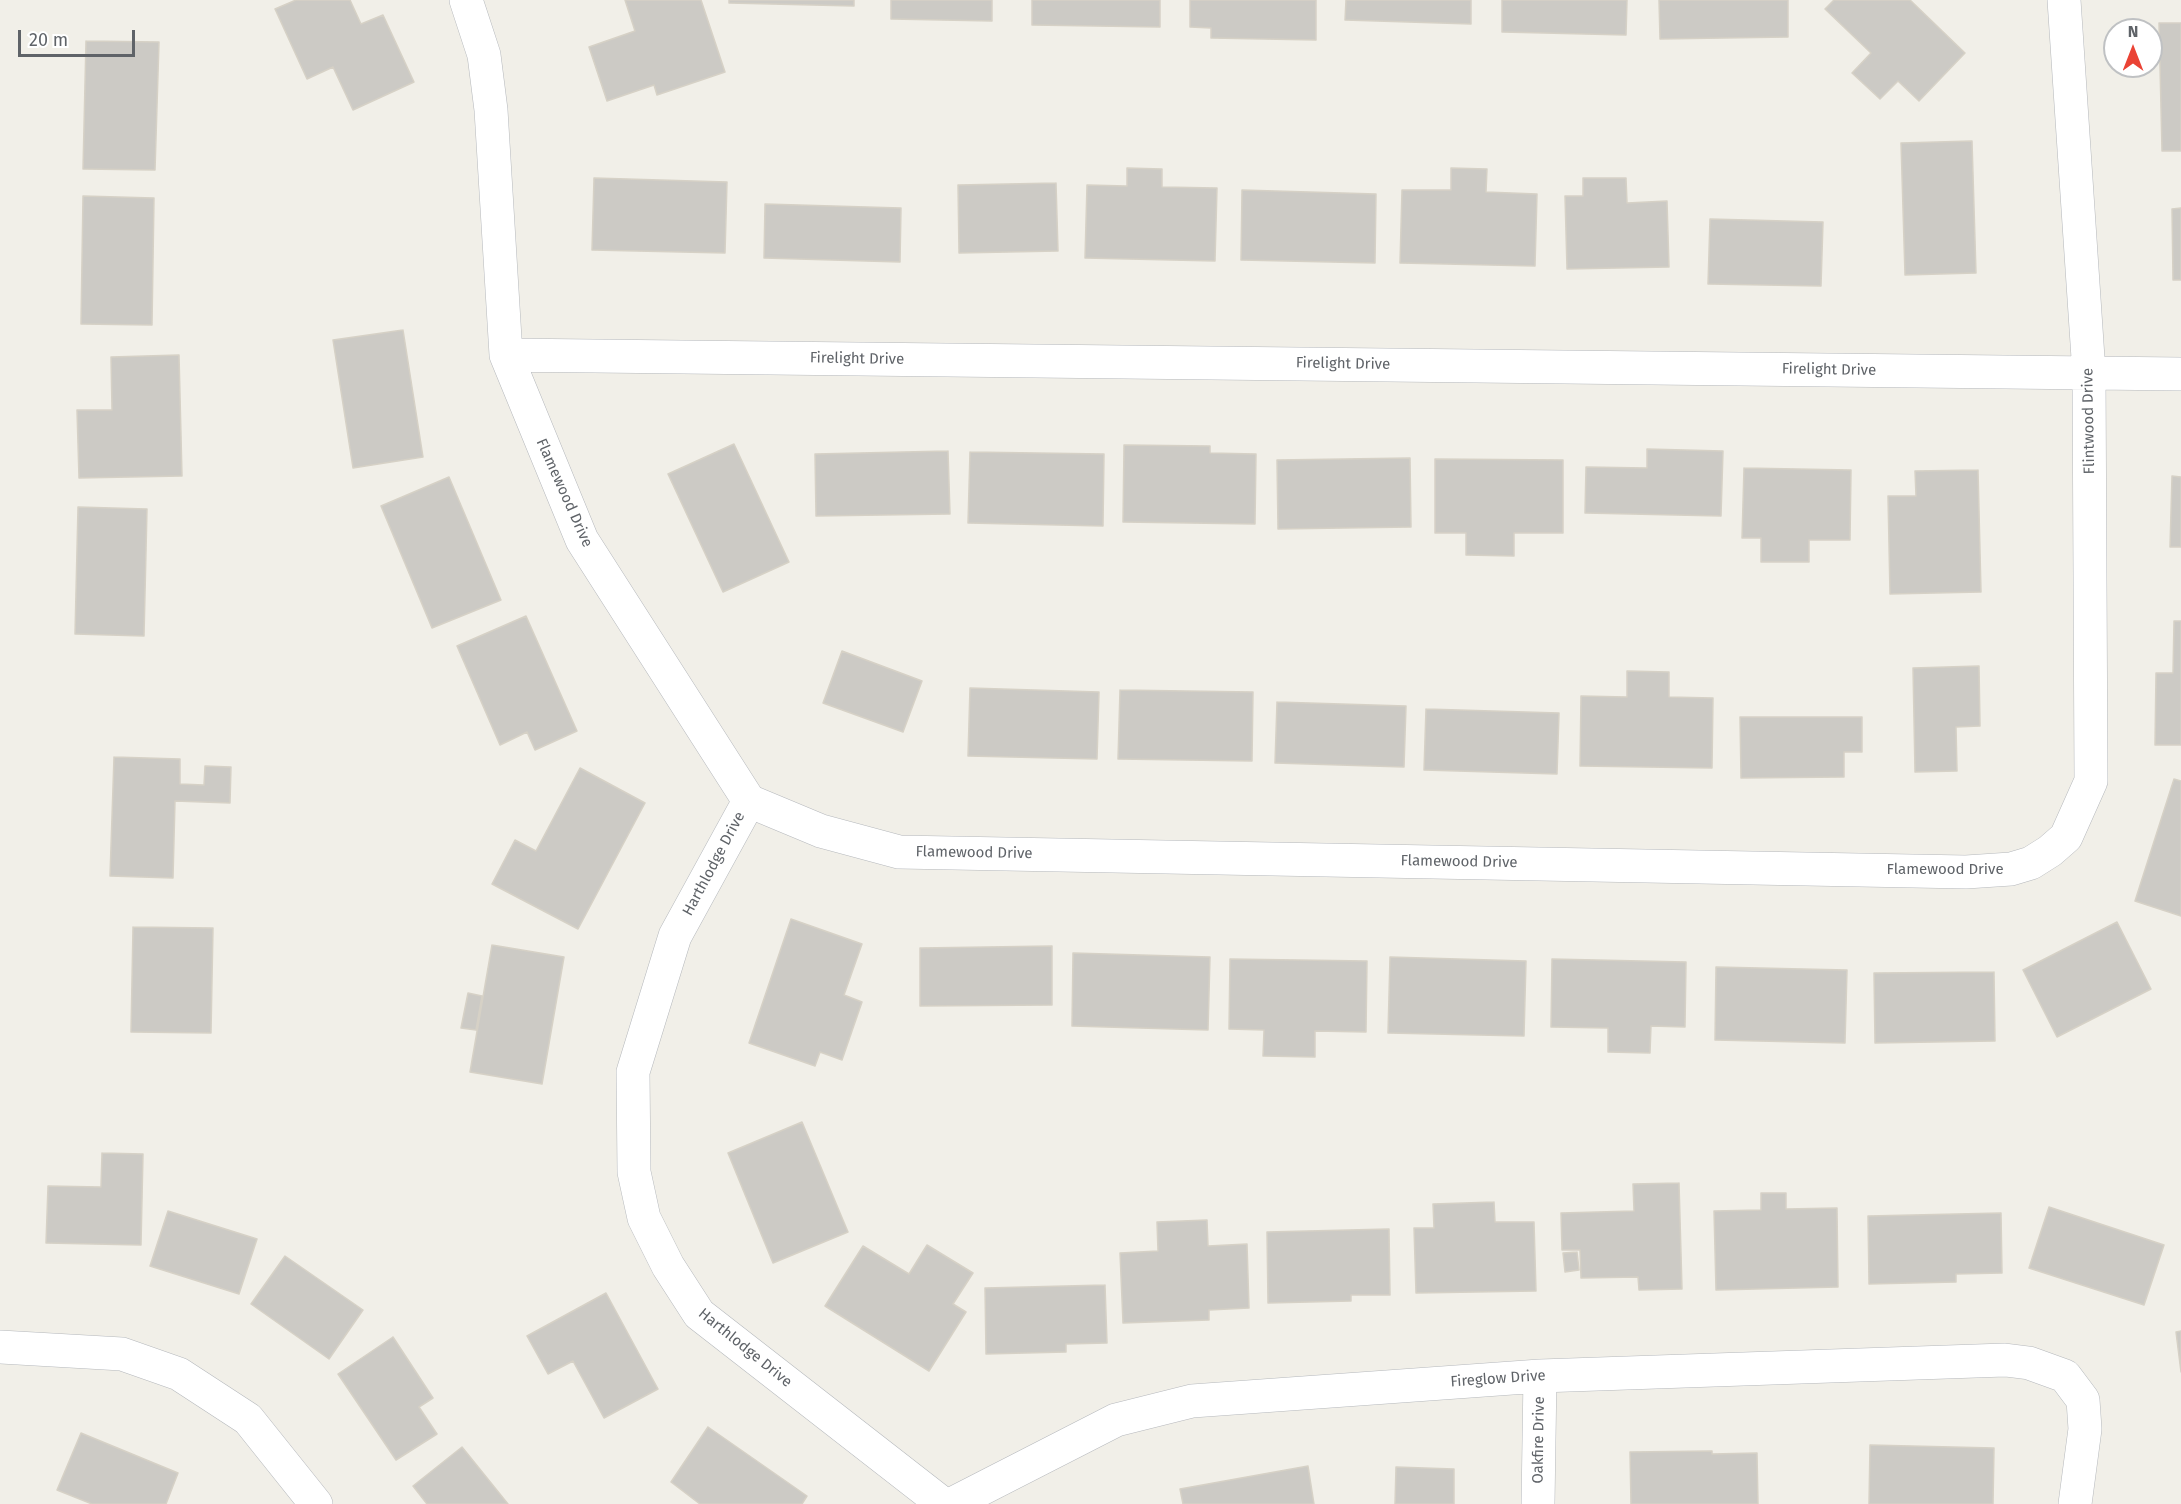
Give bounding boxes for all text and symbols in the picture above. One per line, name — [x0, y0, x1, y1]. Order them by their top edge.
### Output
scale bar — [21, 18, 138, 56]
north arrow — [2103, 18, 2163, 78]
text: N — [2128, 22, 2138, 41]
text: 20 m — [29, 29, 68, 51]
street label: Firelight Drive — [810, 349, 904, 369]
street label: Firelight Drive — [1296, 354, 1390, 374]
street label: Firelight Drive — [1782, 360, 1876, 380]
street label: Flintwood Drive — [2079, 368, 2099, 474]
street label: Flamewood Drive — [532, 436, 596, 550]
street label: Harthlodge Drive — [679, 809, 749, 919]
street label: Flamewood Drive — [915, 843, 1033, 863]
street label: Flamewood Drive — [1400, 852, 1518, 872]
street label: Flamewood Drive — [1886, 861, 2004, 879]
street label: Harthlodge Drive — [695, 1305, 795, 1391]
street label: Fireglow Drive — [1450, 1367, 1546, 1391]
street label: Oakfire Drive — [1529, 1396, 1549, 1484]

